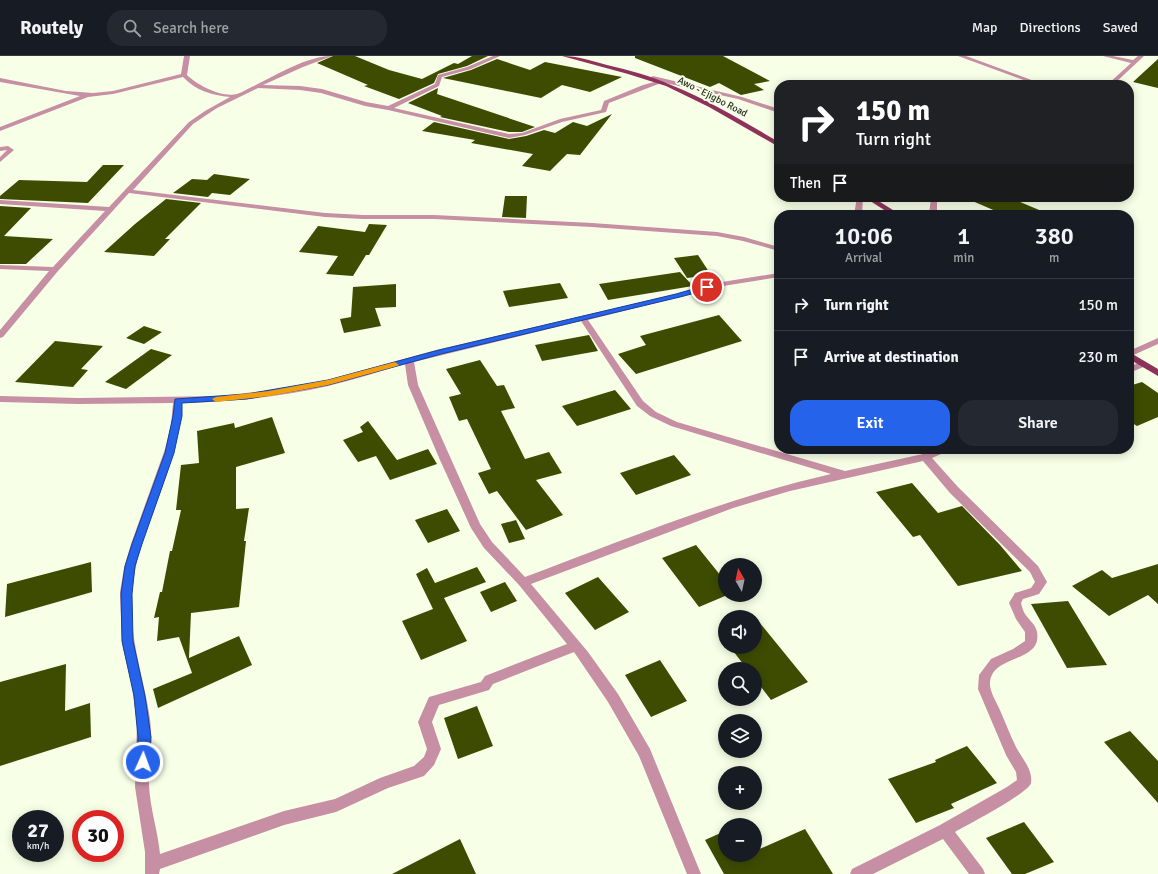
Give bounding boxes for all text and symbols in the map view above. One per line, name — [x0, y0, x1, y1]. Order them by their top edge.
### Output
search box — [107, 10, 387, 46]
text: Routely — [20, 16, 83, 40]
icon: search — [121, 17, 143, 39]
text: Search here — [153, 19, 229, 37]
text: Map — [972, 19, 998, 36]
text: Directions — [1020, 19, 1081, 36]
text: Saved — [1103, 19, 1138, 36]
street label: Awo - Ejigbo Road — [676, 74, 749, 120]
text: 150 m — [856, 94, 930, 128]
icon: right — [790, 96, 842, 148]
text: Turn right — [856, 128, 931, 150]
icon: arrive — [829, 172, 851, 194]
text: Then — [790, 174, 821, 192]
text: 10:06 — [834, 221, 893, 251]
text: 1 — [957, 221, 970, 251]
text: 380 — [1035, 221, 1074, 251]
text: Arrival — [845, 250, 882, 266]
text: min — [953, 250, 974, 266]
text: m — [1049, 250, 1059, 266]
pin — [690, 270, 724, 304]
icon: arrive — [696, 276, 718, 298]
icon: right — [790, 294, 812, 316]
text: Turn right — [824, 296, 889, 314]
text: 150 m — [1078, 296, 1118, 314]
icon: arrive — [790, 346, 812, 368]
text: Arrive at destination — [824, 348, 959, 366]
text: 230 m — [1078, 348, 1118, 366]
button: Exit — [790, 400, 950, 446]
button: Share — [958, 400, 1118, 446]
north arrow — [718, 558, 762, 602]
map controls — [718, 558, 762, 862]
button: sound — [718, 610, 762, 654]
button: search — [718, 662, 762, 706]
button: layers — [718, 714, 762, 758]
position arrow — [122, 741, 164, 783]
button: + — [718, 766, 762, 810]
speed limit sign: 30 — [72, 810, 124, 862]
text: 27 — [27, 818, 49, 843]
button: − — [718, 818, 762, 862]
text: km/h — [27, 840, 49, 852]

